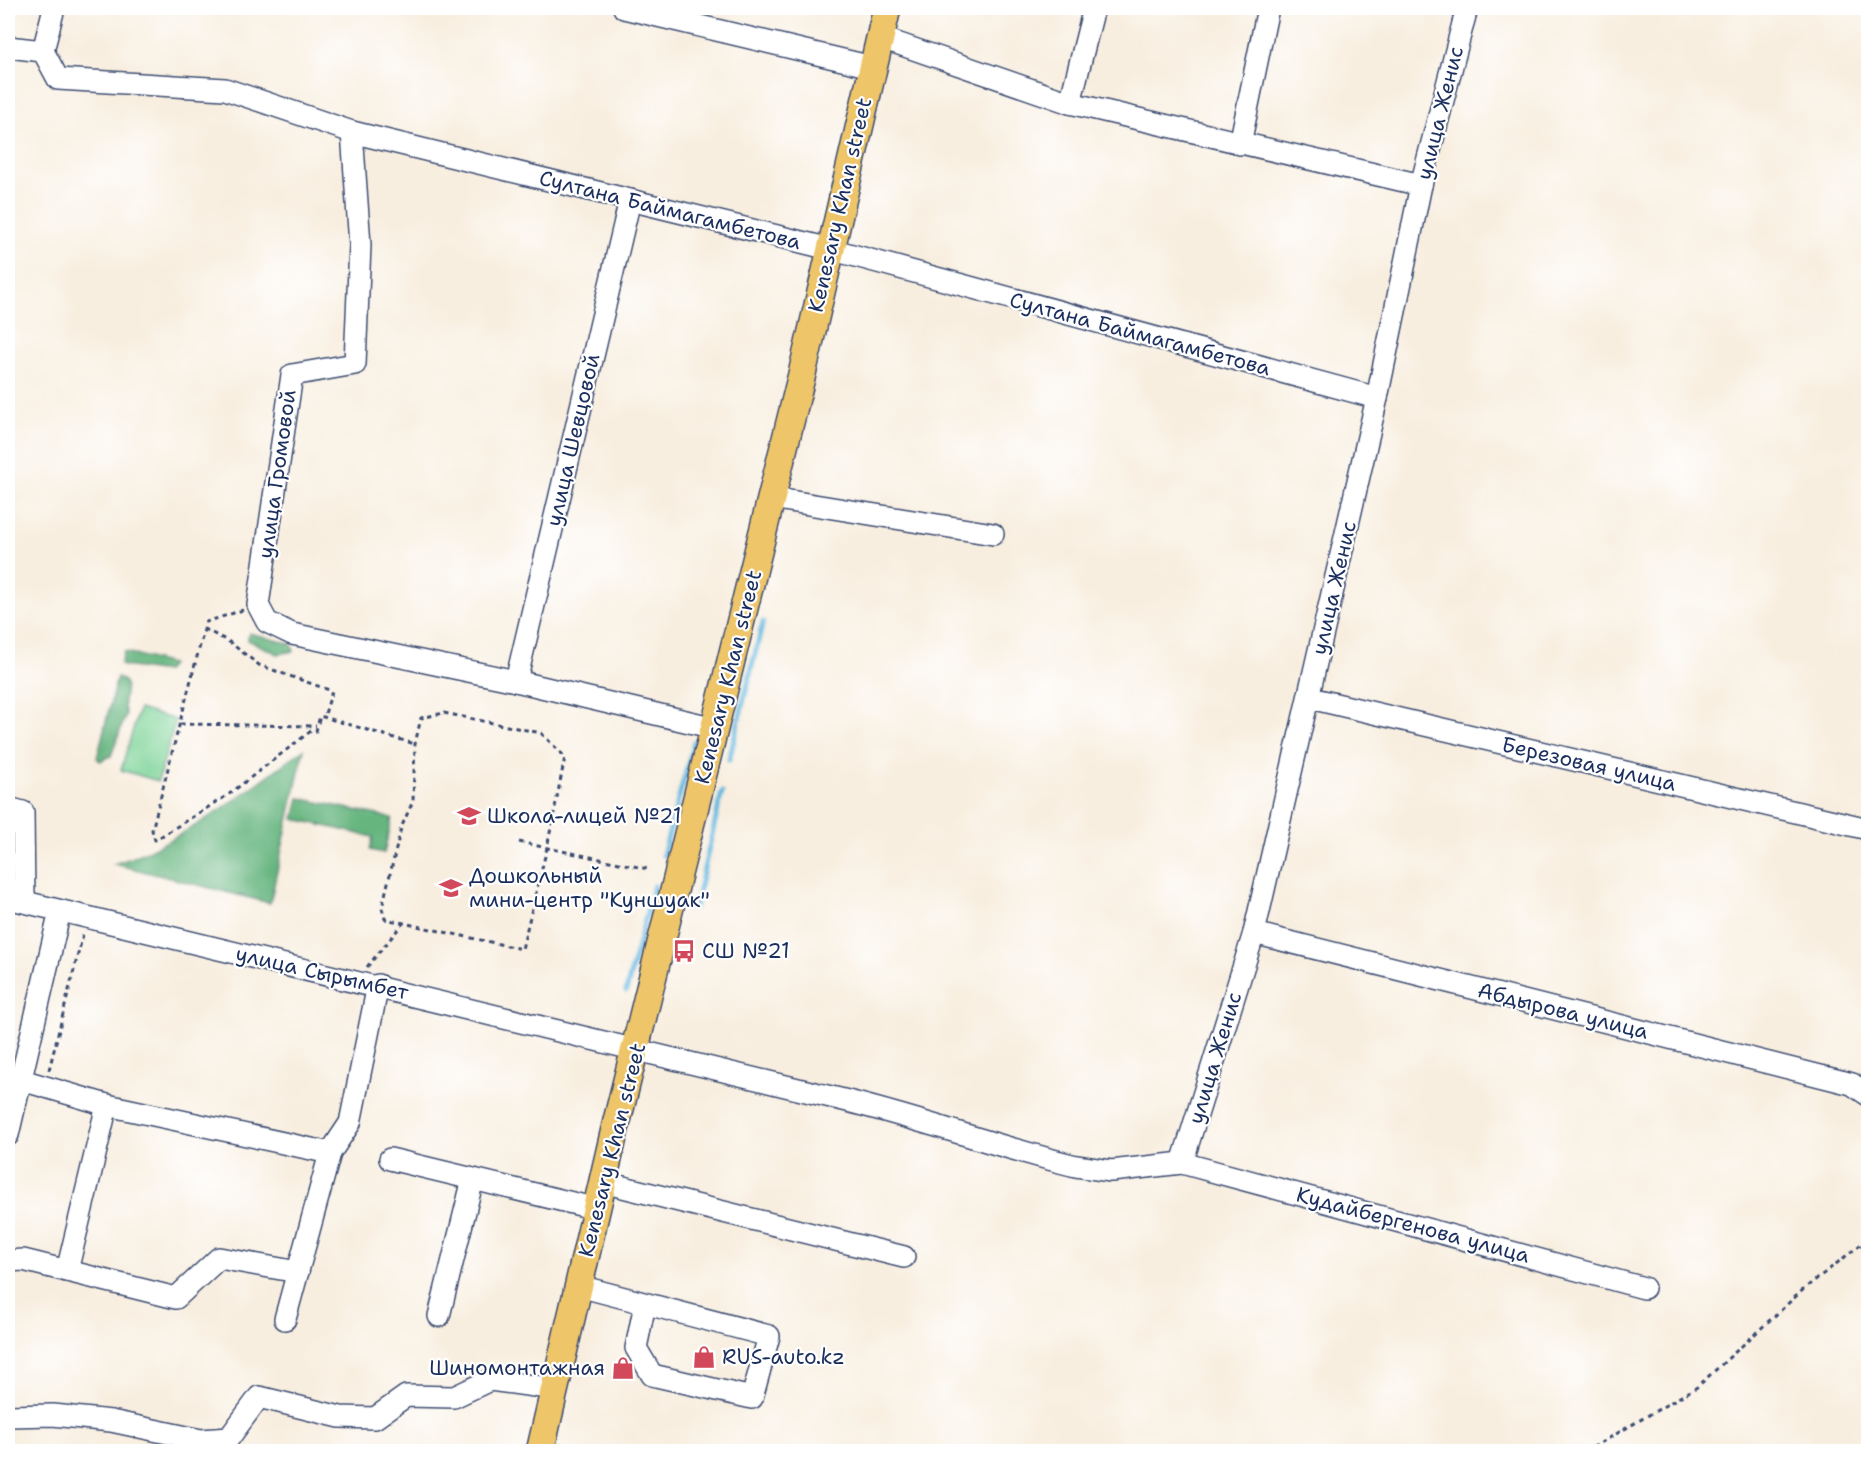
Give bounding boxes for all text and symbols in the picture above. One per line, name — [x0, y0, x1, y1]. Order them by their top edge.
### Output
street label: улица Женис — [1410, 43, 1470, 183]
street label: Kenesary Khan street — [802, 95, 878, 315]
street label: Султана Баймагамбетова — [536, 164, 804, 256]
street label: Султана Баймагамбетова — [1007, 286, 1273, 382]
street label: улица Шевцовой — [540, 351, 607, 529]
street label: улица Громовой — [251, 388, 303, 560]
street label: улица Женис — [1305, 518, 1363, 658]
street label: Kenesary Khan street — [688, 567, 768, 787]
street label: Березовая улица — [1499, 730, 1679, 798]
place label: Школа-лицей №21 — [487, 802, 681, 830]
school or university icon: Школа-лицей №21 — [456, 803, 482, 829]
place label: Дошкольный мини-центр "Куншуак" — [469, 862, 710, 914]
school or university icon: Дошкольный мини-центр "Куншуак" — [438, 875, 464, 901]
place label: СШ №21 — [702, 937, 790, 965]
bus stop icon: СШ №21 — [671, 938, 697, 964]
street label: улица Сырымбет — [233, 940, 411, 1007]
street label: Абдырова улица — [1475, 976, 1651, 1046]
street label: улица Женис — [1182, 989, 1248, 1127]
street label: Kenesary Khan street — [572, 1040, 652, 1260]
street label: Кудайбергенова улица — [1293, 1180, 1533, 1270]
place label: RUS-auto.kz — [722, 1343, 845, 1371]
shop icon: RUS-auto.kz — [691, 1344, 717, 1370]
place label: Шиномонтажная — [429, 1354, 605, 1382]
shop icon: Шиномонтажная — [610, 1355, 636, 1381]

